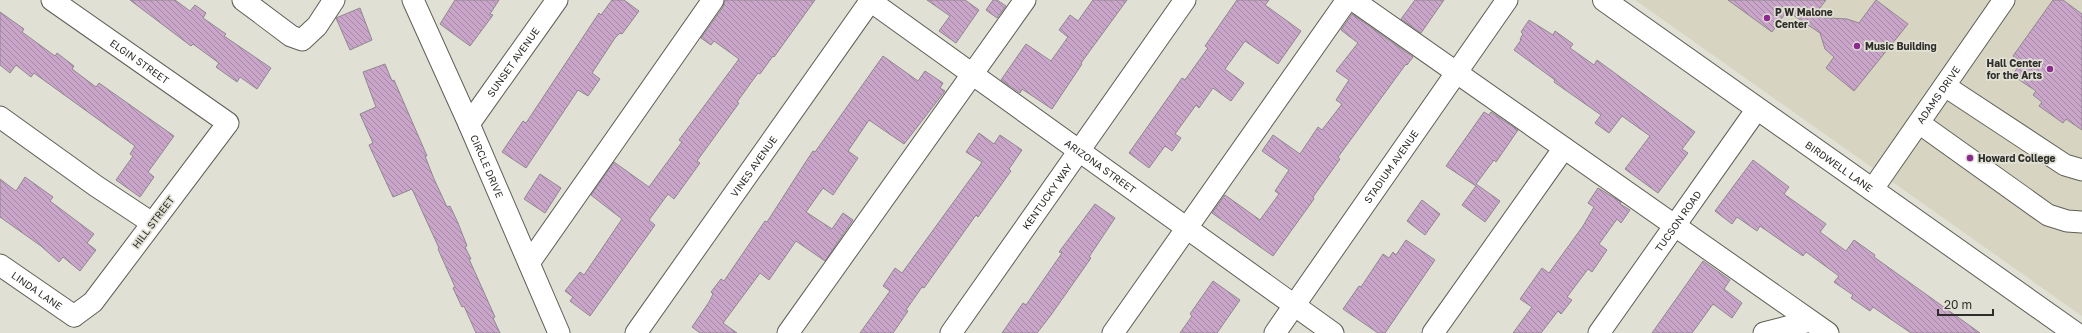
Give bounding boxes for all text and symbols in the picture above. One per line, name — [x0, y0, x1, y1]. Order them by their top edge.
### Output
place label: P W Malone Center — [1775, 6, 1833, 30]
marker: P W Malone Center — [1762, 13, 1772, 23]
street label: SUNSET AVENUE — [484, 25, 542, 99]
street label: ELGIN STREET — [108, 36, 172, 86]
place label: Music Building — [1865, 40, 1937, 52]
marker: Music Building — [1852, 41, 1862, 51]
place label: Hall Center for the Arts — [1987, 57, 2042, 81]
street label: ADAMS DRIVE — [1914, 64, 1962, 126]
marker: Hall Center for the Arts — [2045, 64, 2055, 74]
street label: STADIUM AVENUE — [1361, 127, 1421, 205]
street label: CIRCLE DRIVE — [468, 133, 506, 200]
street label: VINES AVENUE — [728, 133, 779, 199]
street label: ARIZONA STREET — [1063, 137, 1138, 196]
street label: BIRDWELL LANE — [1803, 138, 1875, 194]
place label: Howard College — [1978, 152, 2056, 164]
marker: Howard College — [1965, 153, 1975, 163]
street label: KENTUCKY WAY — [1020, 161, 1075, 232]
street label: TUCSON ROAD — [1652, 188, 1704, 254]
street label: HILL STREET — [129, 193, 177, 251]
street label: LINDA LANE — [9, 269, 65, 312]
scale bar — [1938, 291, 1993, 317]
text: 20 m — [1944, 297, 1972, 312]

